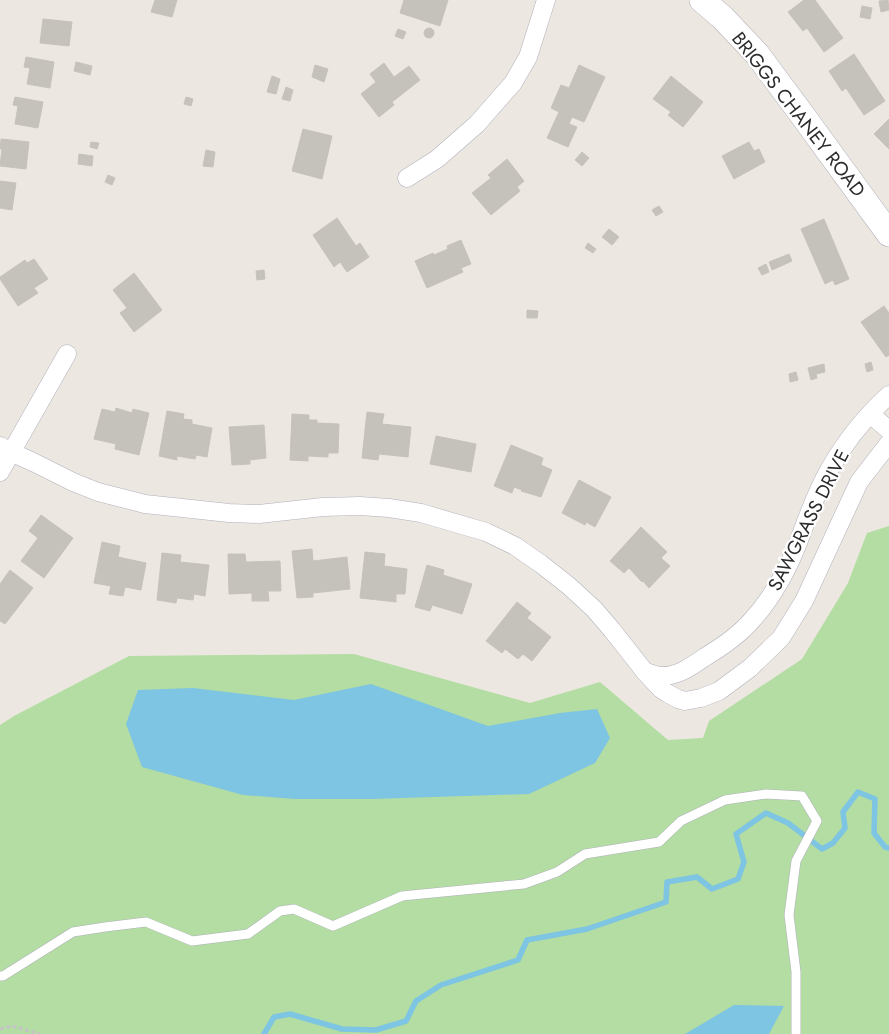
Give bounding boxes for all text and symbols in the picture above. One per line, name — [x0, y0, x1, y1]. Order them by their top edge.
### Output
street label: BRIGGS CHANEY ROAD — [726, 26, 872, 203]
street label: SAWGRASS DRIVE — [761, 445, 856, 596]

